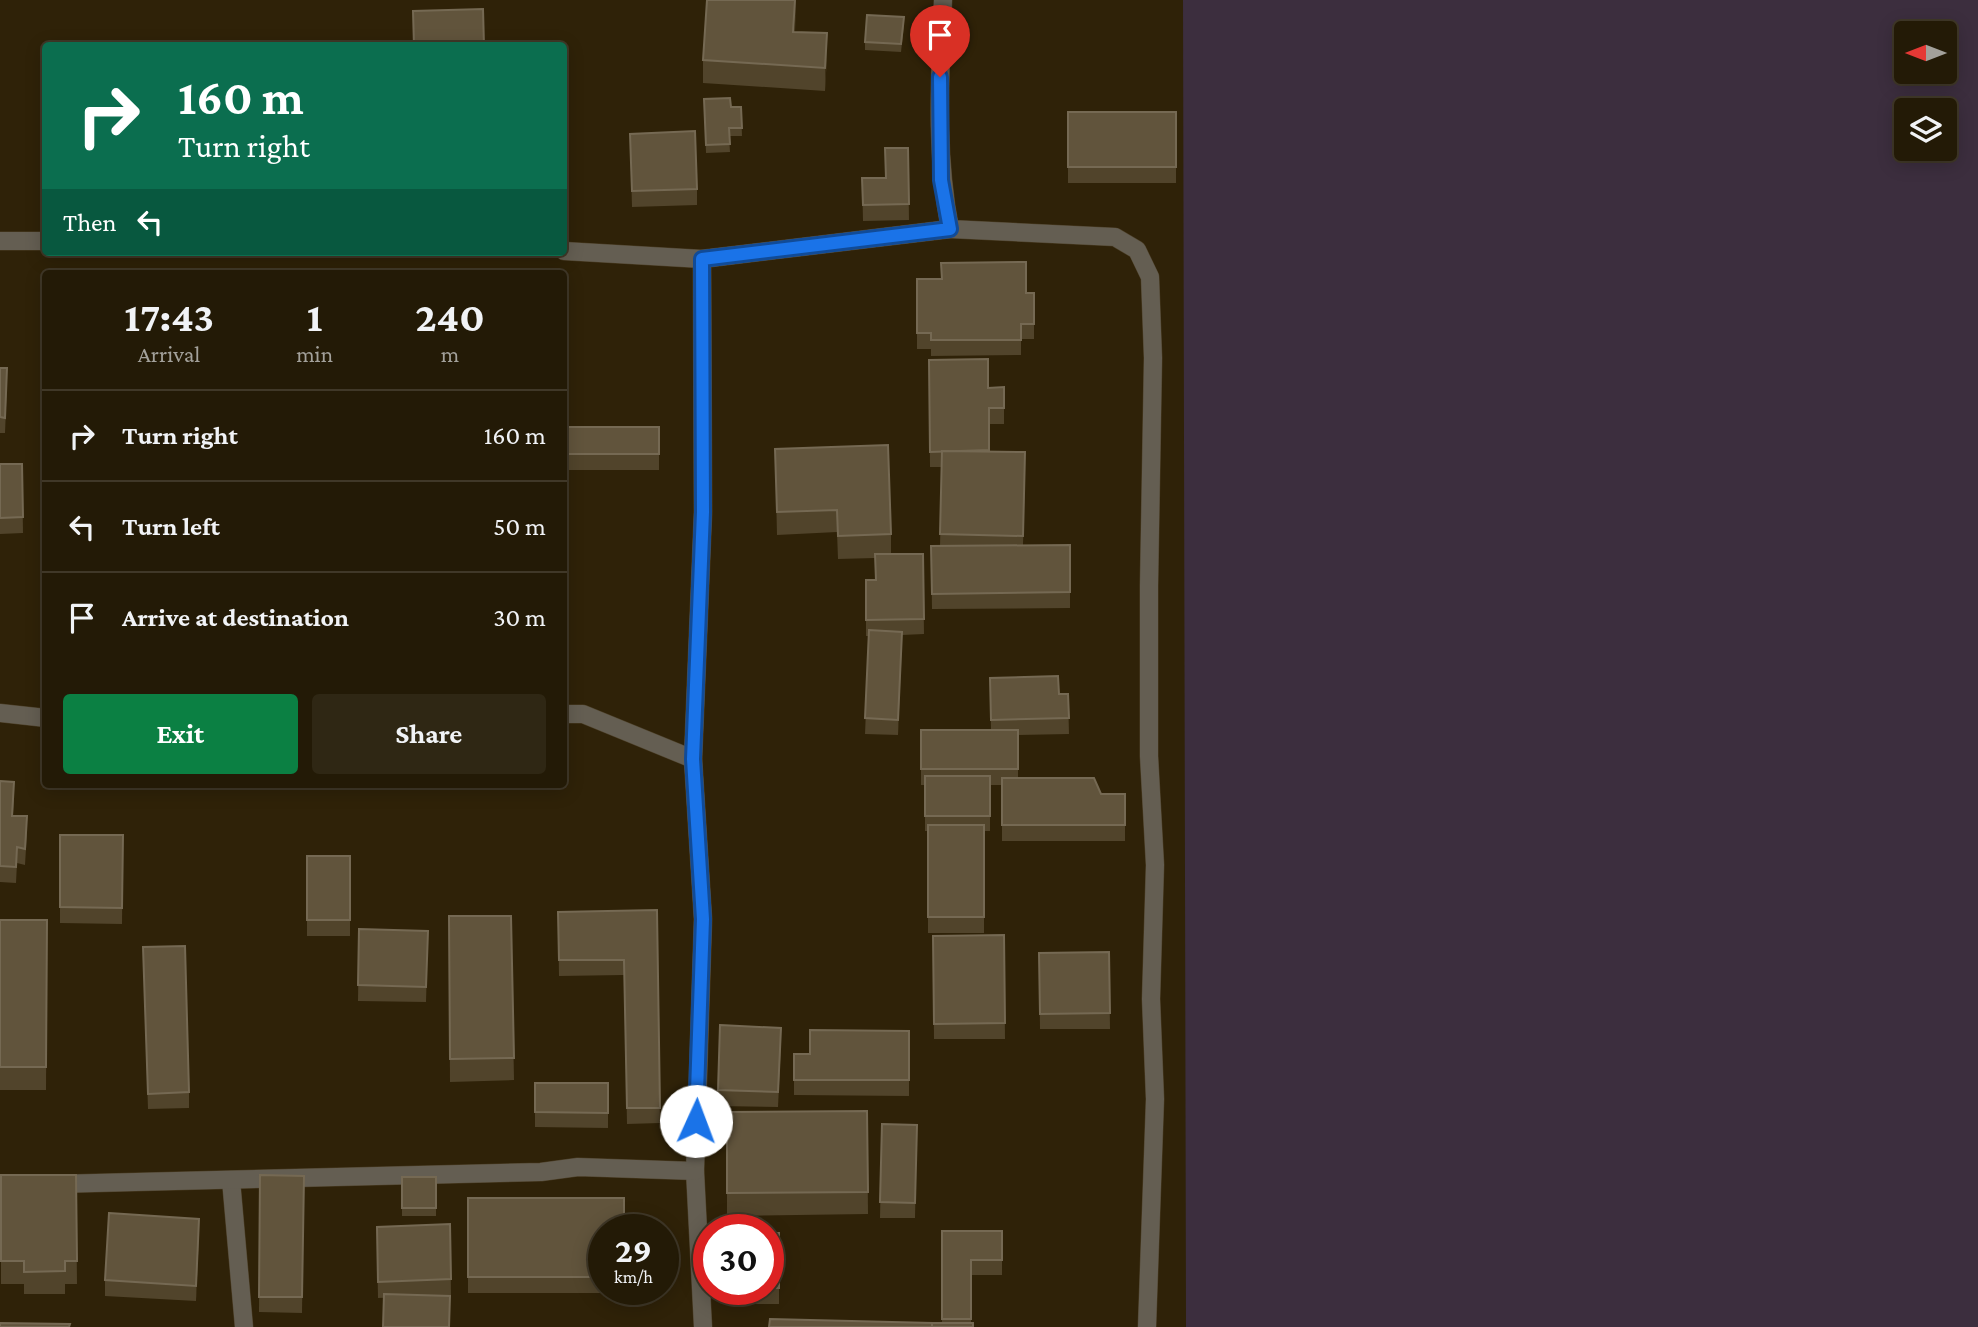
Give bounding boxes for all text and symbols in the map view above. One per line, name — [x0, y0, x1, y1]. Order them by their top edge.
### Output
pin — [910, 5, 970, 77]
icon: arrive — [921, 16, 959, 54]
north arrow — [1894, 21, 1956, 84]
map controls — [1894, 21, 1957, 161]
icon: right — [63, 70, 154, 161]
text: 160 m — [178, 70, 304, 125]
button: layers — [1894, 98, 1957, 161]
text: Turn right — [178, 128, 310, 164]
icon: left — [131, 203, 169, 241]
text: Then — [63, 208, 117, 237]
text: 17:43 — [124, 293, 214, 340]
text: 1 — [307, 293, 322, 340]
text: 240 — [415, 293, 485, 340]
text: Arrival — [138, 341, 200, 367]
text: min — [296, 341, 333, 367]
text: m — [441, 341, 459, 367]
icon: right — [63, 417, 101, 455]
text: Turn right — [122, 421, 238, 450]
text: 160 m — [484, 421, 546, 450]
icon: left — [63, 508, 101, 546]
text: Turn left — [122, 512, 220, 541]
text: 50 m — [493, 512, 546, 541]
icon: arrive — [63, 599, 101, 637]
text: Arrive at destination — [122, 603, 349, 632]
text: 30 m — [493, 603, 546, 632]
button: Exit — [63, 694, 298, 774]
button: Share — [312, 694, 546, 774]
position arrow — [659, 1084, 733, 1158]
speed limit sign: 30 — [693, 1214, 784, 1305]
text: 29 — [615, 1231, 652, 1270]
text: km/h — [614, 1267, 653, 1287]

